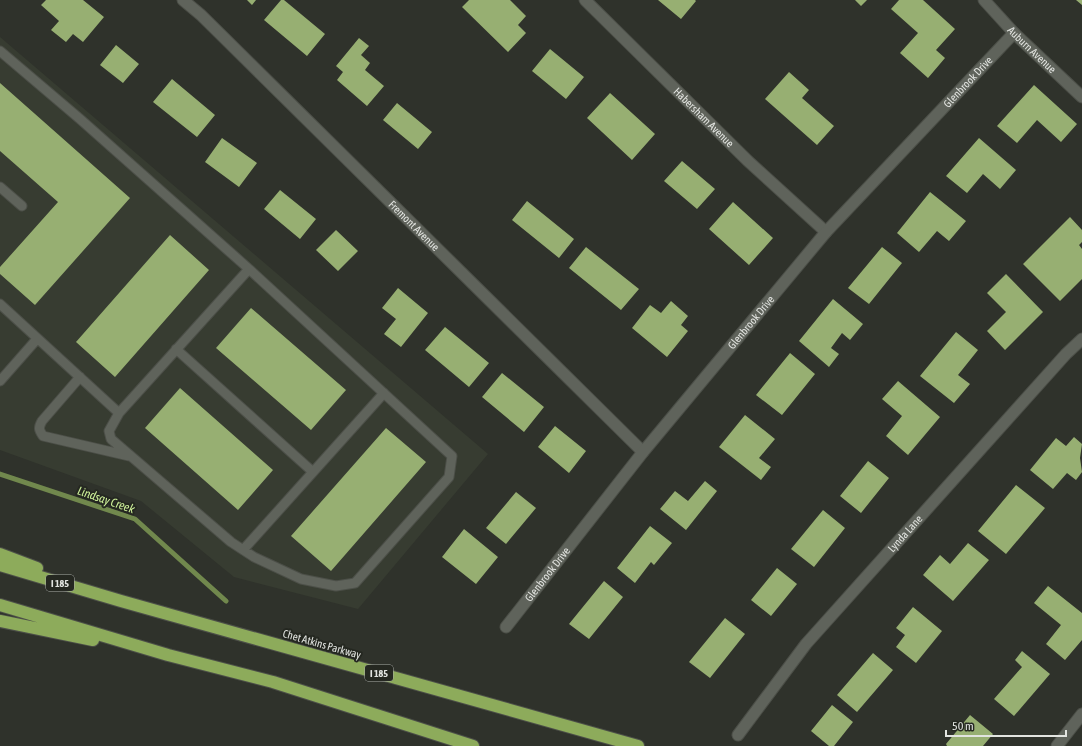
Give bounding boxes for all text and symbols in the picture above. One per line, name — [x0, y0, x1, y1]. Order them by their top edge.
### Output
street label: Auburn Avenue — [1005, 24, 1058, 75]
street label: Glenbrook Drive — [941, 54, 995, 110]
street label: Habersham Avenue — [671, 85, 736, 149]
street label: Fremont Avenue — [386, 198, 442, 253]
street label: Glenbrook Drive — [725, 293, 776, 351]
water label: Lindsay Creek — [75, 484, 137, 517]
street label: Lynda Lane — [885, 513, 925, 554]
street label: Glenbrook Drive — [522, 545, 572, 604]
road number: I 185 — [46, 575, 74, 591]
street label: Chet Atkins Parkway — [282, 627, 363, 661]
road number: I 185 — [365, 665, 393, 681]
scale bar — [946, 712, 1066, 738]
text: 50 m — [952, 719, 974, 733]

